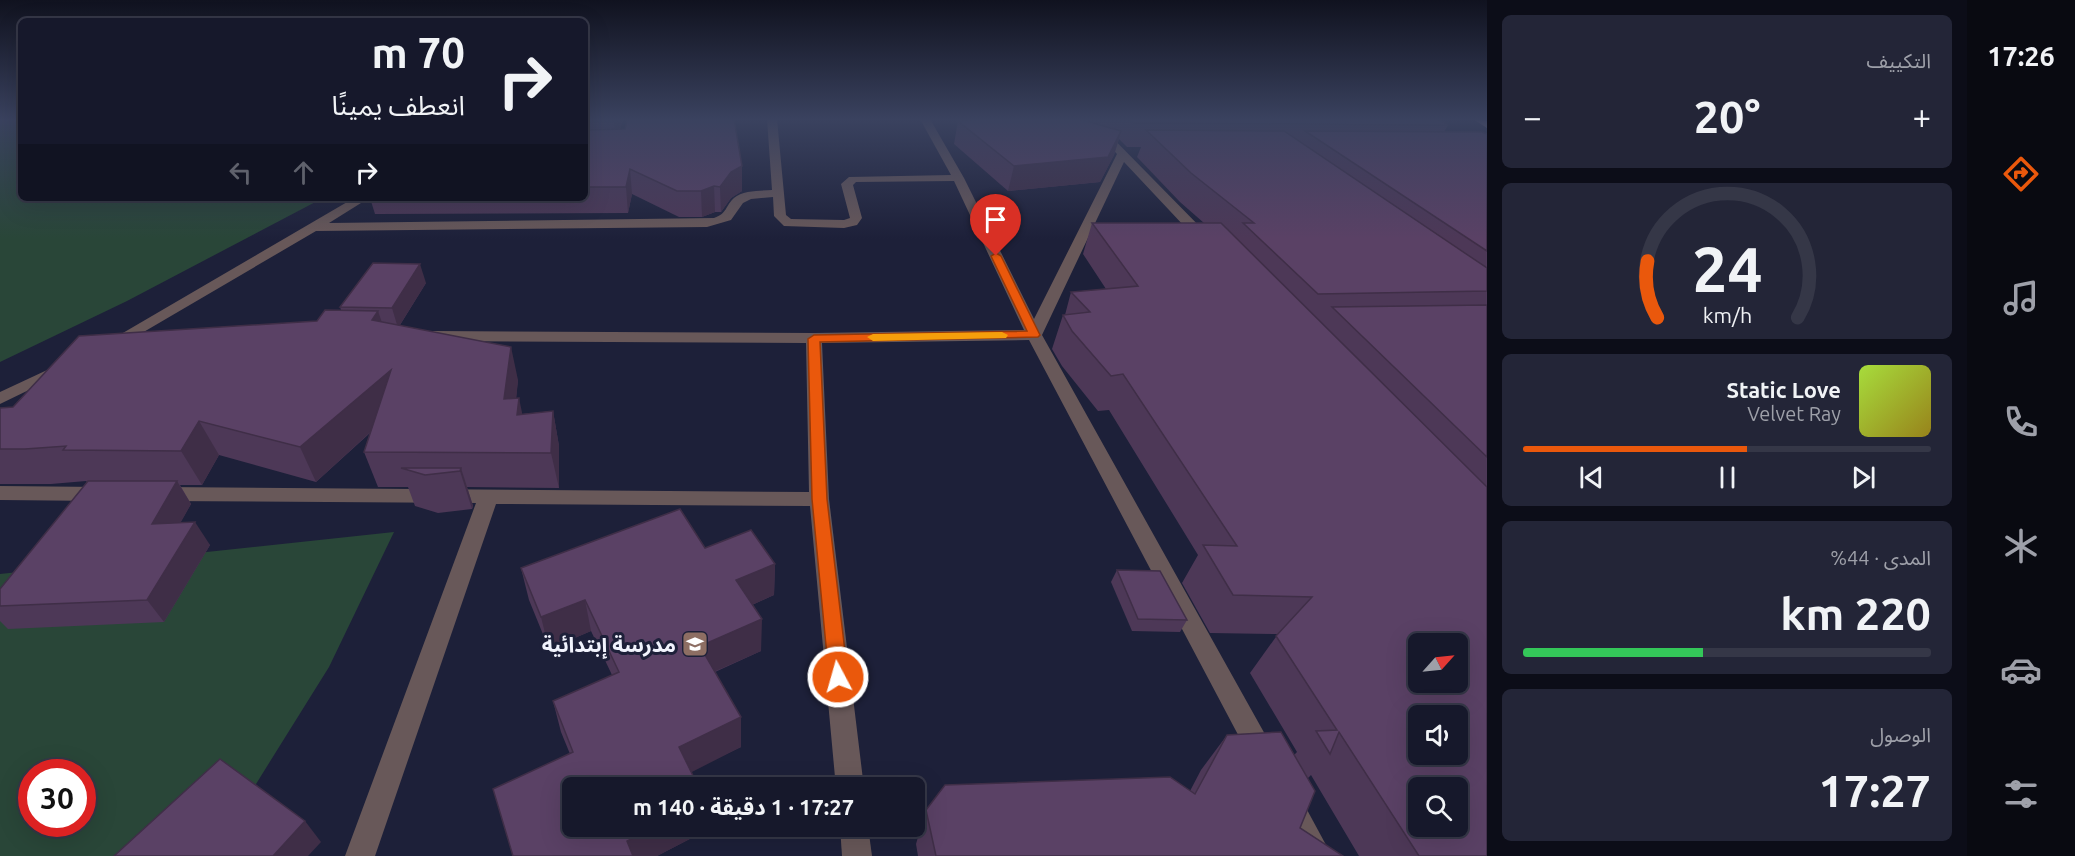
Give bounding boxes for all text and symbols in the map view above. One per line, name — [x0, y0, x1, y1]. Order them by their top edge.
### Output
text: 70 m — [371, 29, 465, 76]
text: 17:26 — [1987, 41, 2055, 71]
icon: right — [486, 42, 564, 120]
text: التكييف — [1867, 49, 1931, 72]
text: انعطف يمينًا — [331, 90, 465, 120]
text: 20° — [1694, 91, 1760, 142]
text: − — [1523, 98, 1542, 135]
text: + — [1912, 98, 1931, 135]
icon: directions — [2000, 153, 2042, 195]
icon: left — [224, 156, 257, 189]
icon: ahead — [287, 156, 320, 189]
icon: right — [350, 156, 383, 189]
pin — [970, 194, 1021, 256]
icon: arrive — [979, 203, 1012, 236]
text: 24 — [1692, 234, 1762, 304]
icon: music — [2000, 277, 2042, 319]
text: km/h — [1702, 303, 1752, 327]
text: Static Love — [1727, 377, 1841, 402]
icon: phone — [2000, 401, 2042, 443]
text: Velvet Ray — [1747, 402, 1841, 425]
icon: previous — [1575, 461, 1608, 494]
icon: pause — [1711, 461, 1744, 494]
icon: next — [1847, 461, 1880, 494]
icon: climate — [2000, 525, 2042, 567]
text: المدى · 44% — [1830, 546, 1931, 569]
text: 220 km — [1780, 588, 1931, 639]
school or university icon: مدرسة إبتدائية — [680, 629, 710, 659]
place label: مدرسة إبتدائية — [542, 632, 676, 659]
north arrow — [1408, 633, 1468, 693]
map controls — [1408, 633, 1468, 837]
position arrow — [806, 645, 870, 709]
icon: car — [2000, 649, 2042, 691]
button: sound — [1408, 705, 1468, 765]
text: الوصول — [1870, 723, 1931, 746]
speed limit sign: 30 — [18, 759, 96, 837]
text: 17:27 — [1818, 765, 1931, 816]
icon: filters — [2000, 773, 2042, 815]
button: search — [1408, 777, 1468, 837]
text: 17:27 · 1 دقيقة · 140 m — [633, 794, 854, 819]

